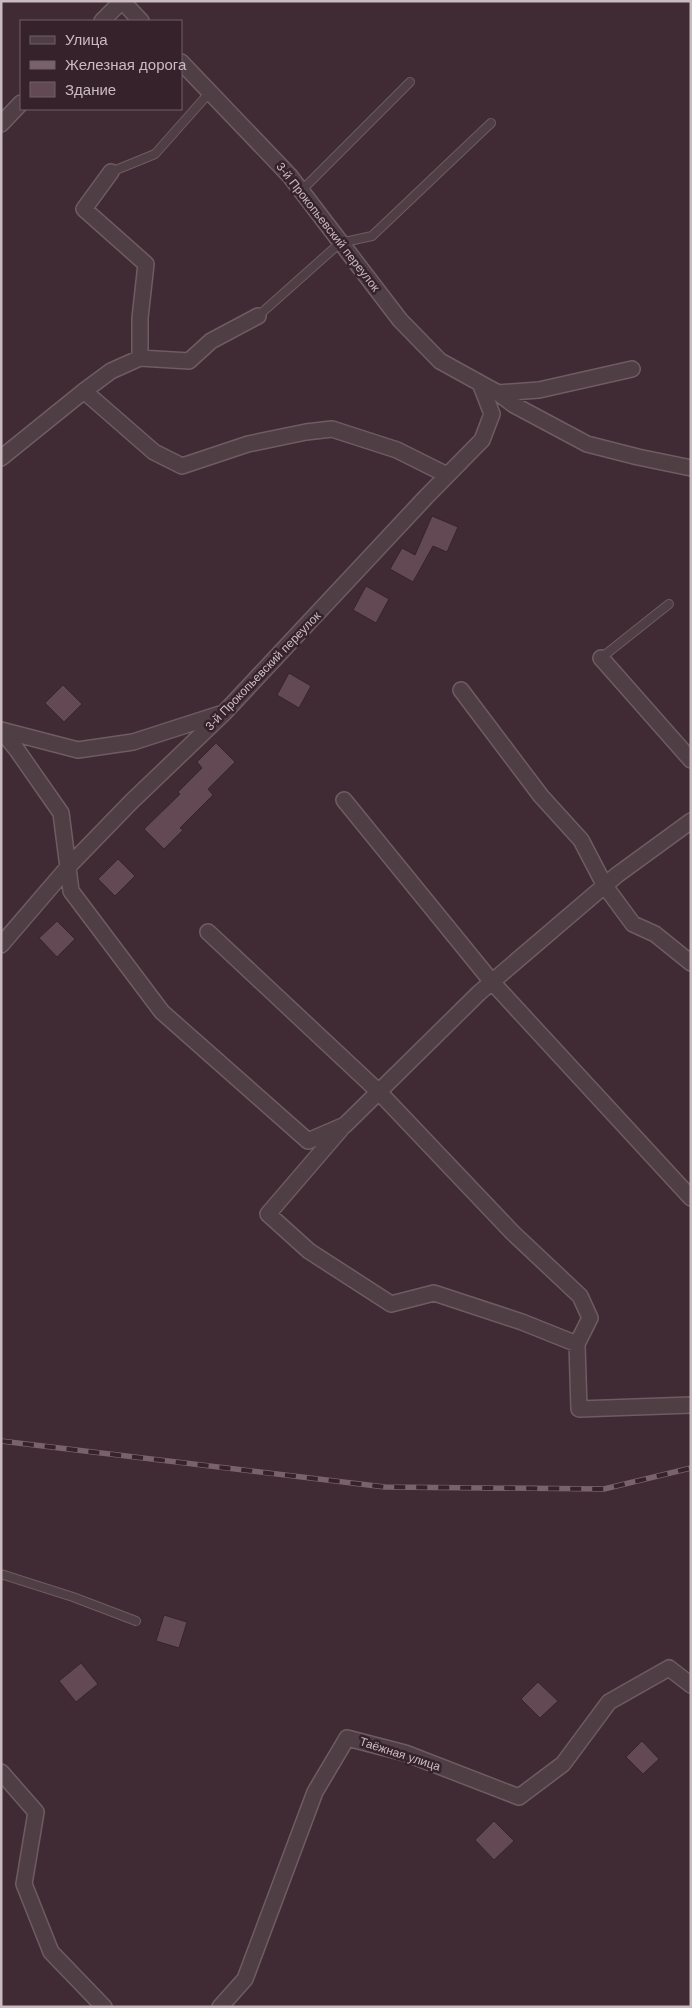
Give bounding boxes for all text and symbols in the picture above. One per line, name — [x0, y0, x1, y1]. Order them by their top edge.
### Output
legend — [20, 20, 182, 110]
text: Улица — [65, 31, 108, 48]
text: Железная дорога — [65, 56, 187, 73]
text: Здание — [65, 81, 116, 98]
street label: 3-й Прокопьевский переулок — [273, 160, 383, 295]
street label: 3-й Прокопьевский переулок — [203, 608, 324, 733]
street label: Таёжная улица — [358, 1734, 443, 1774]

